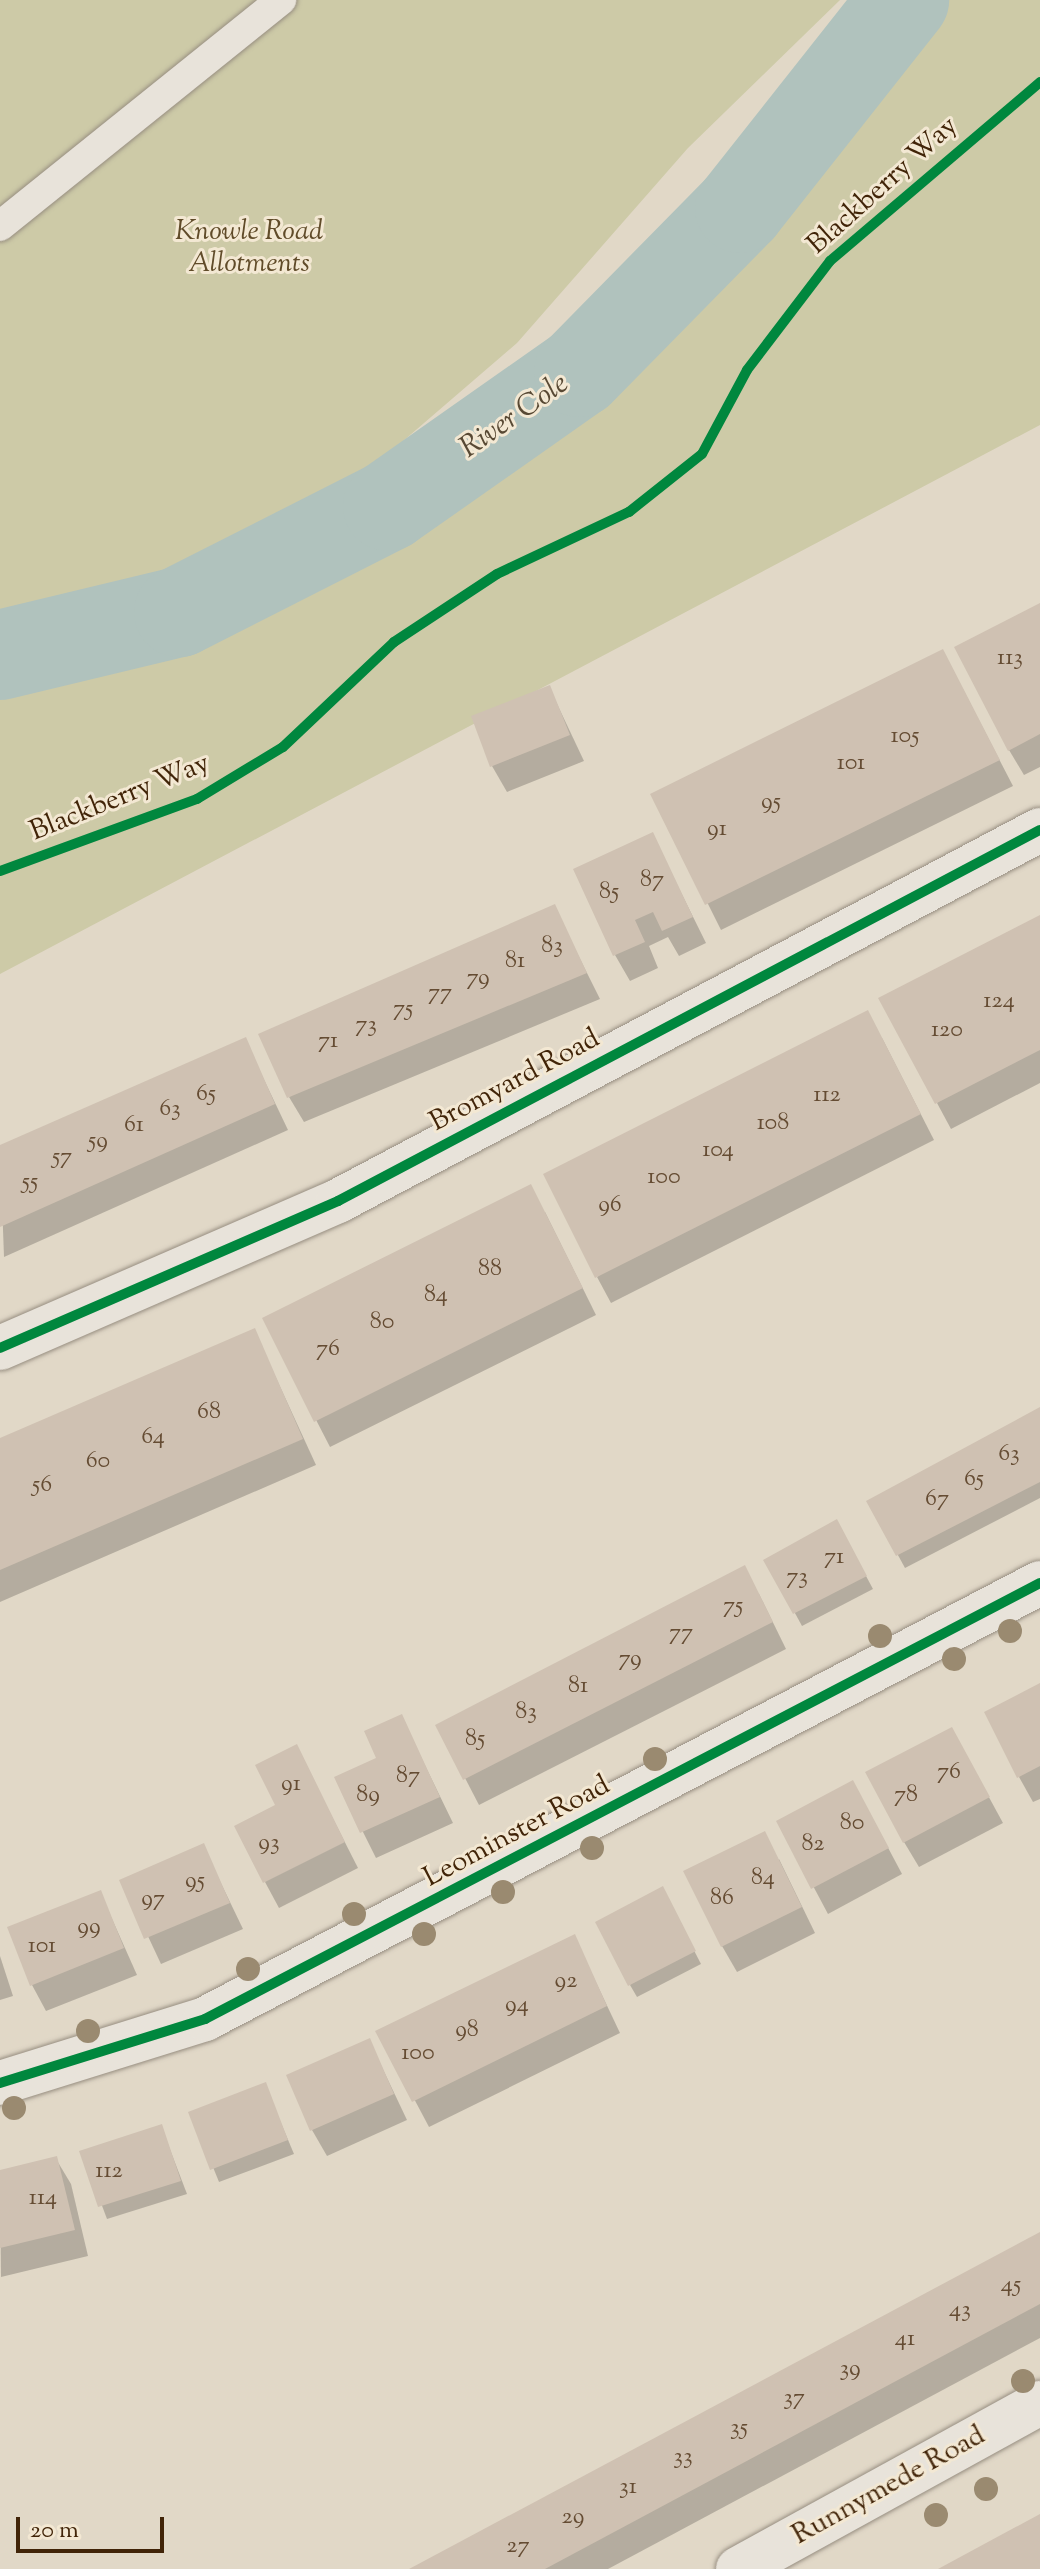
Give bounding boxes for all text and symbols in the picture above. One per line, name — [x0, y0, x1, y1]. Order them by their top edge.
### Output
street label: Blackberry Way — [801, 110, 965, 262]
park label: Knowle Road Allotments — [175, 215, 323, 281]
water label: River Cole — [454, 367, 576, 467]
house number: 113 — [997, 645, 1023, 673]
house number: 105 — [891, 723, 919, 751]
street label: Blackberry Way — [25, 747, 215, 849]
house number: 101 — [837, 750, 865, 778]
house number: 95 — [761, 789, 781, 817]
house number: 91 — [707, 816, 727, 844]
house number: 87 — [640, 867, 664, 895]
house number: 85 — [599, 879, 619, 907]
house number: 83 — [541, 933, 563, 961]
house number: 81 — [505, 948, 525, 976]
house number: 79 — [466, 965, 490, 993]
house number: 77 — [428, 980, 452, 1008]
house number: 124 — [983, 988, 1015, 1016]
house number: 75 — [393, 996, 413, 1024]
house number: 73 — [355, 1012, 377, 1040]
house number: 120 — [931, 1017, 963, 1045]
street label: Bromyard Road — [424, 1022, 606, 1140]
house number: 71 — [318, 1028, 338, 1056]
house number: 65 — [196, 1081, 216, 1109]
house number: 112 — [813, 1082, 841, 1110]
house number: 63 — [159, 1096, 181, 1124]
house number: 108 — [757, 1110, 789, 1138]
house number: 61 — [124, 1112, 144, 1140]
house number: 59 — [88, 1128, 108, 1156]
house number: 104 — [702, 1137, 734, 1165]
house number: 57 — [52, 1144, 72, 1172]
house number: 100 — [647, 1164, 681, 1192]
house number: 55 — [22, 1169, 38, 1197]
house number: 96 — [598, 1192, 622, 1220]
house number: 88 — [478, 1256, 502, 1284]
house number: 84 — [424, 1282, 448, 1310]
house number: 80 — [370, 1309, 394, 1337]
house number: 76 — [316, 1336, 340, 1364]
house number: 68 — [197, 1399, 221, 1427]
house number: 64 — [141, 1424, 165, 1452]
house number: 63 — [998, 1441, 1020, 1469]
house number: 60 — [86, 1448, 110, 1476]
house number: 65 — [964, 1466, 984, 1494]
house number: 56 — [32, 1472, 52, 1500]
house number: 67 — [925, 1486, 949, 1514]
house number: 71 — [824, 1544, 844, 1572]
house number: 73 — [786, 1564, 808, 1592]
house number: 75 — [723, 1593, 743, 1621]
house number: 77 — [669, 1620, 693, 1648]
house number: 79 — [618, 1646, 642, 1674]
house number: 81 — [568, 1673, 588, 1701]
house number: 83 — [515, 1699, 537, 1727]
house number: 85 — [465, 1726, 485, 1754]
house number: 76 — [937, 1759, 961, 1787]
house number: 87 — [396, 1763, 420, 1791]
street label: Leominster Road — [418, 1769, 616, 1895]
house number: 91 — [281, 1771, 301, 1799]
house number: 89 — [356, 1782, 380, 1810]
house number: 78 — [894, 1782, 918, 1810]
house number: 80 — [840, 1810, 864, 1838]
house number: 93 — [258, 1830, 280, 1858]
house number: 82 — [802, 1831, 824, 1859]
house number: 84 — [751, 1865, 775, 1893]
house number: 95 — [185, 1868, 205, 1896]
house number: 86 — [710, 1885, 734, 1913]
house number: 97 — [141, 1886, 165, 1914]
house number: 99 — [77, 1914, 101, 1942]
house number: 101 — [28, 1933, 56, 1961]
house number: 92 — [555, 1968, 577, 1996]
house number: 94 — [505, 1992, 529, 2020]
house number: 98 — [455, 2017, 479, 2045]
house number: 100 — [401, 2040, 435, 2068]
house number: 112 — [95, 2158, 123, 2186]
house number: 114 — [29, 2185, 57, 2213]
house number: 45 — [1001, 2272, 1021, 2300]
house number: 43 — [949, 2297, 971, 2325]
house number: 41 — [895, 2326, 915, 2354]
house number: 39 — [839, 2356, 861, 2384]
house number: 37 — [783, 2385, 805, 2413]
house number: 35 — [730, 2415, 748, 2443]
street label: Runnymede Road — [787, 2419, 991, 2553]
house number: 33 — [673, 2444, 693, 2472]
house number: 31 — [619, 2474, 637, 2502]
scale bar — [20, 2501, 168, 2551]
house number: 29 — [562, 2504, 584, 2532]
text: 20 m — [30, 2514, 79, 2548]
house number: 27 — [506, 2533, 530, 2561]

